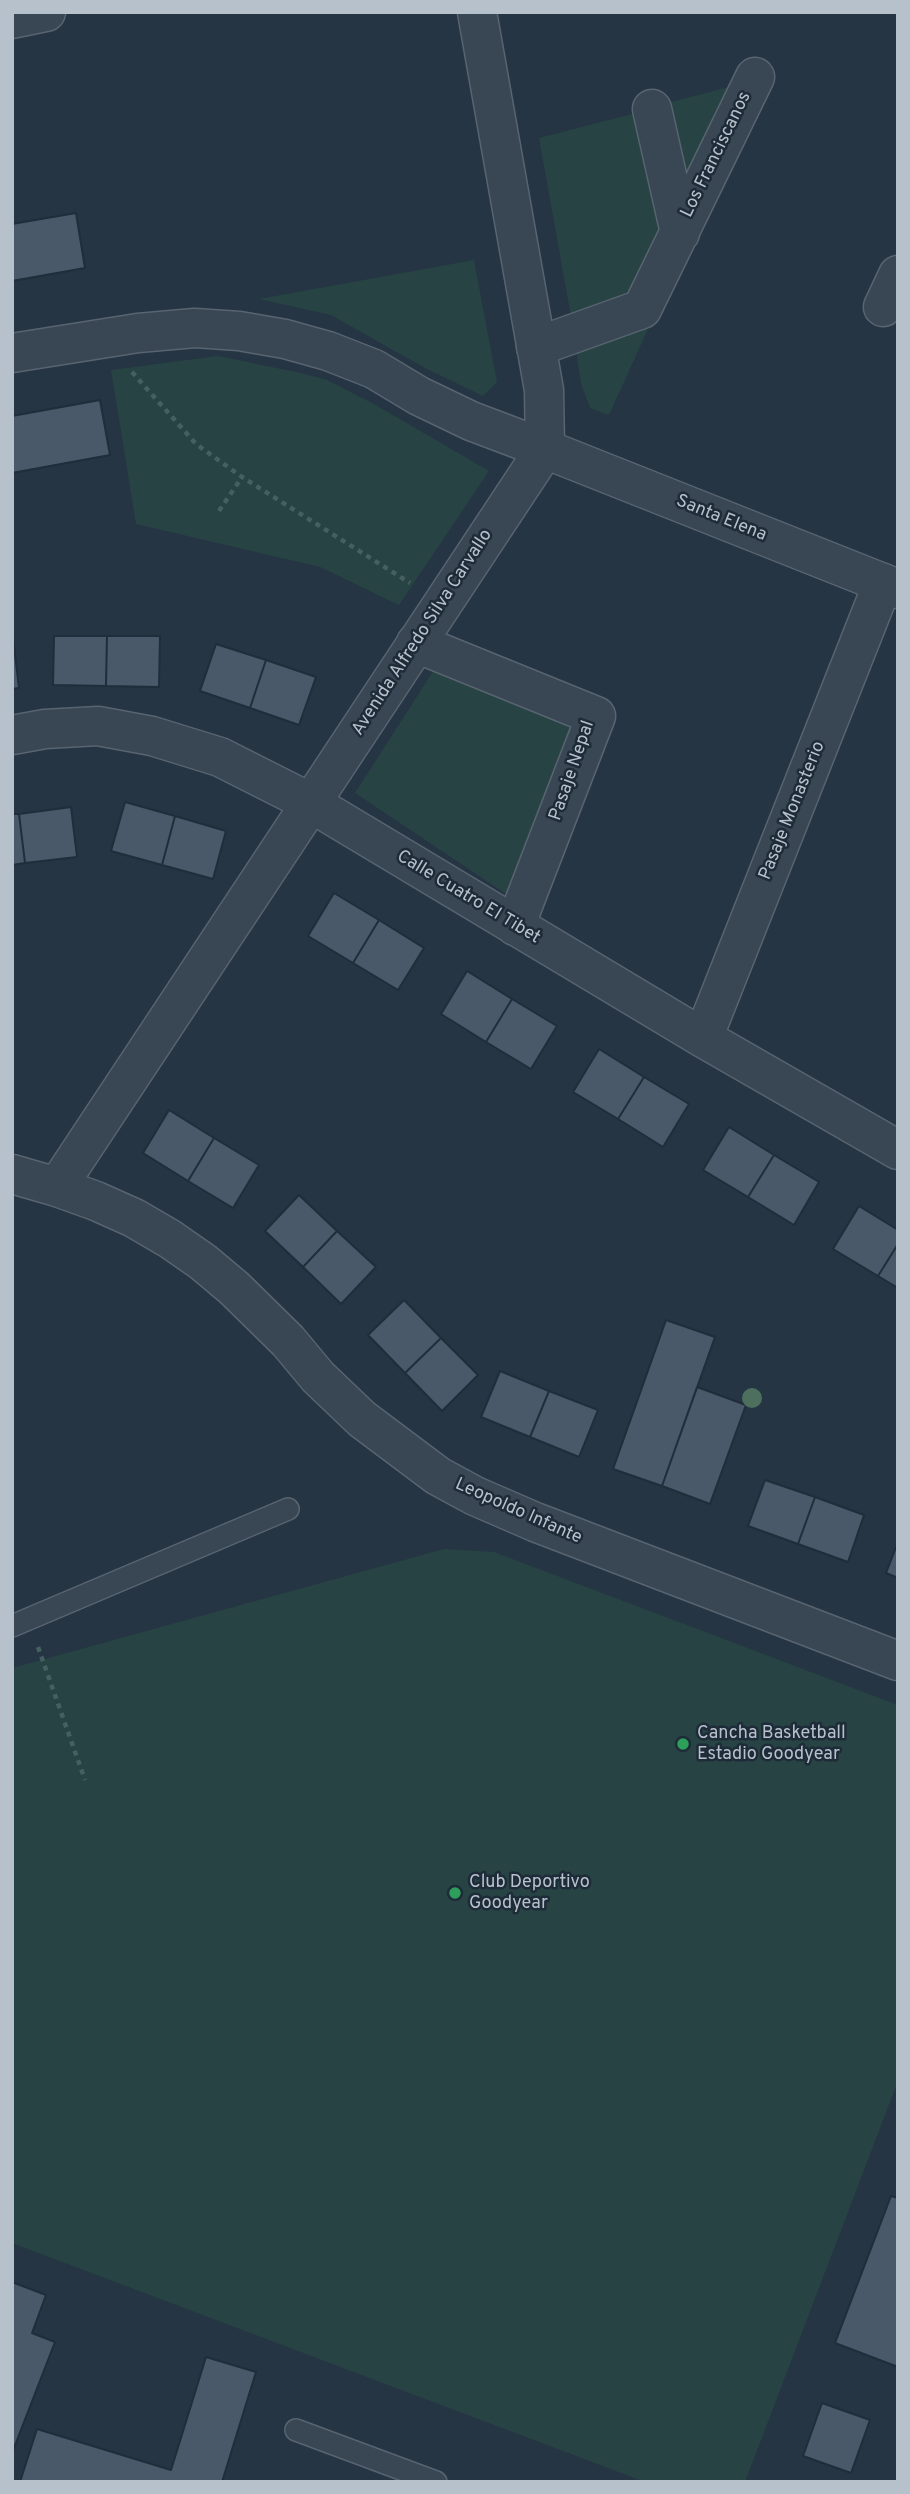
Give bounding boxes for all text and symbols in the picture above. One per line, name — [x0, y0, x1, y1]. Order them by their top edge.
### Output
street label: Los Franciscanos — [677, 89, 757, 221]
street label: Santa Elena — [673, 491, 769, 547]
street label: Avenida Alfredo Silva Carvallo — [348, 526, 498, 740]
street label: Pasaje Nepal — [546, 718, 600, 824]
street label: Pasaje Monasterio — [755, 739, 831, 883]
street label: Calle Cuatro El Tibet — [392, 847, 544, 949]
street label: Leopoldo Infante — [451, 1474, 585, 1550]
place label: Cancha Basketball Estadio Goodyear — [697, 1723, 846, 1766]
marker: Cancha Basketball Estadio Goodyear — [675, 1736, 691, 1752]
place label: Club Deportivo Goodyear — [469, 1872, 590, 1914]
marker: Club Deportivo Goodyear — [447, 1885, 463, 1901]

